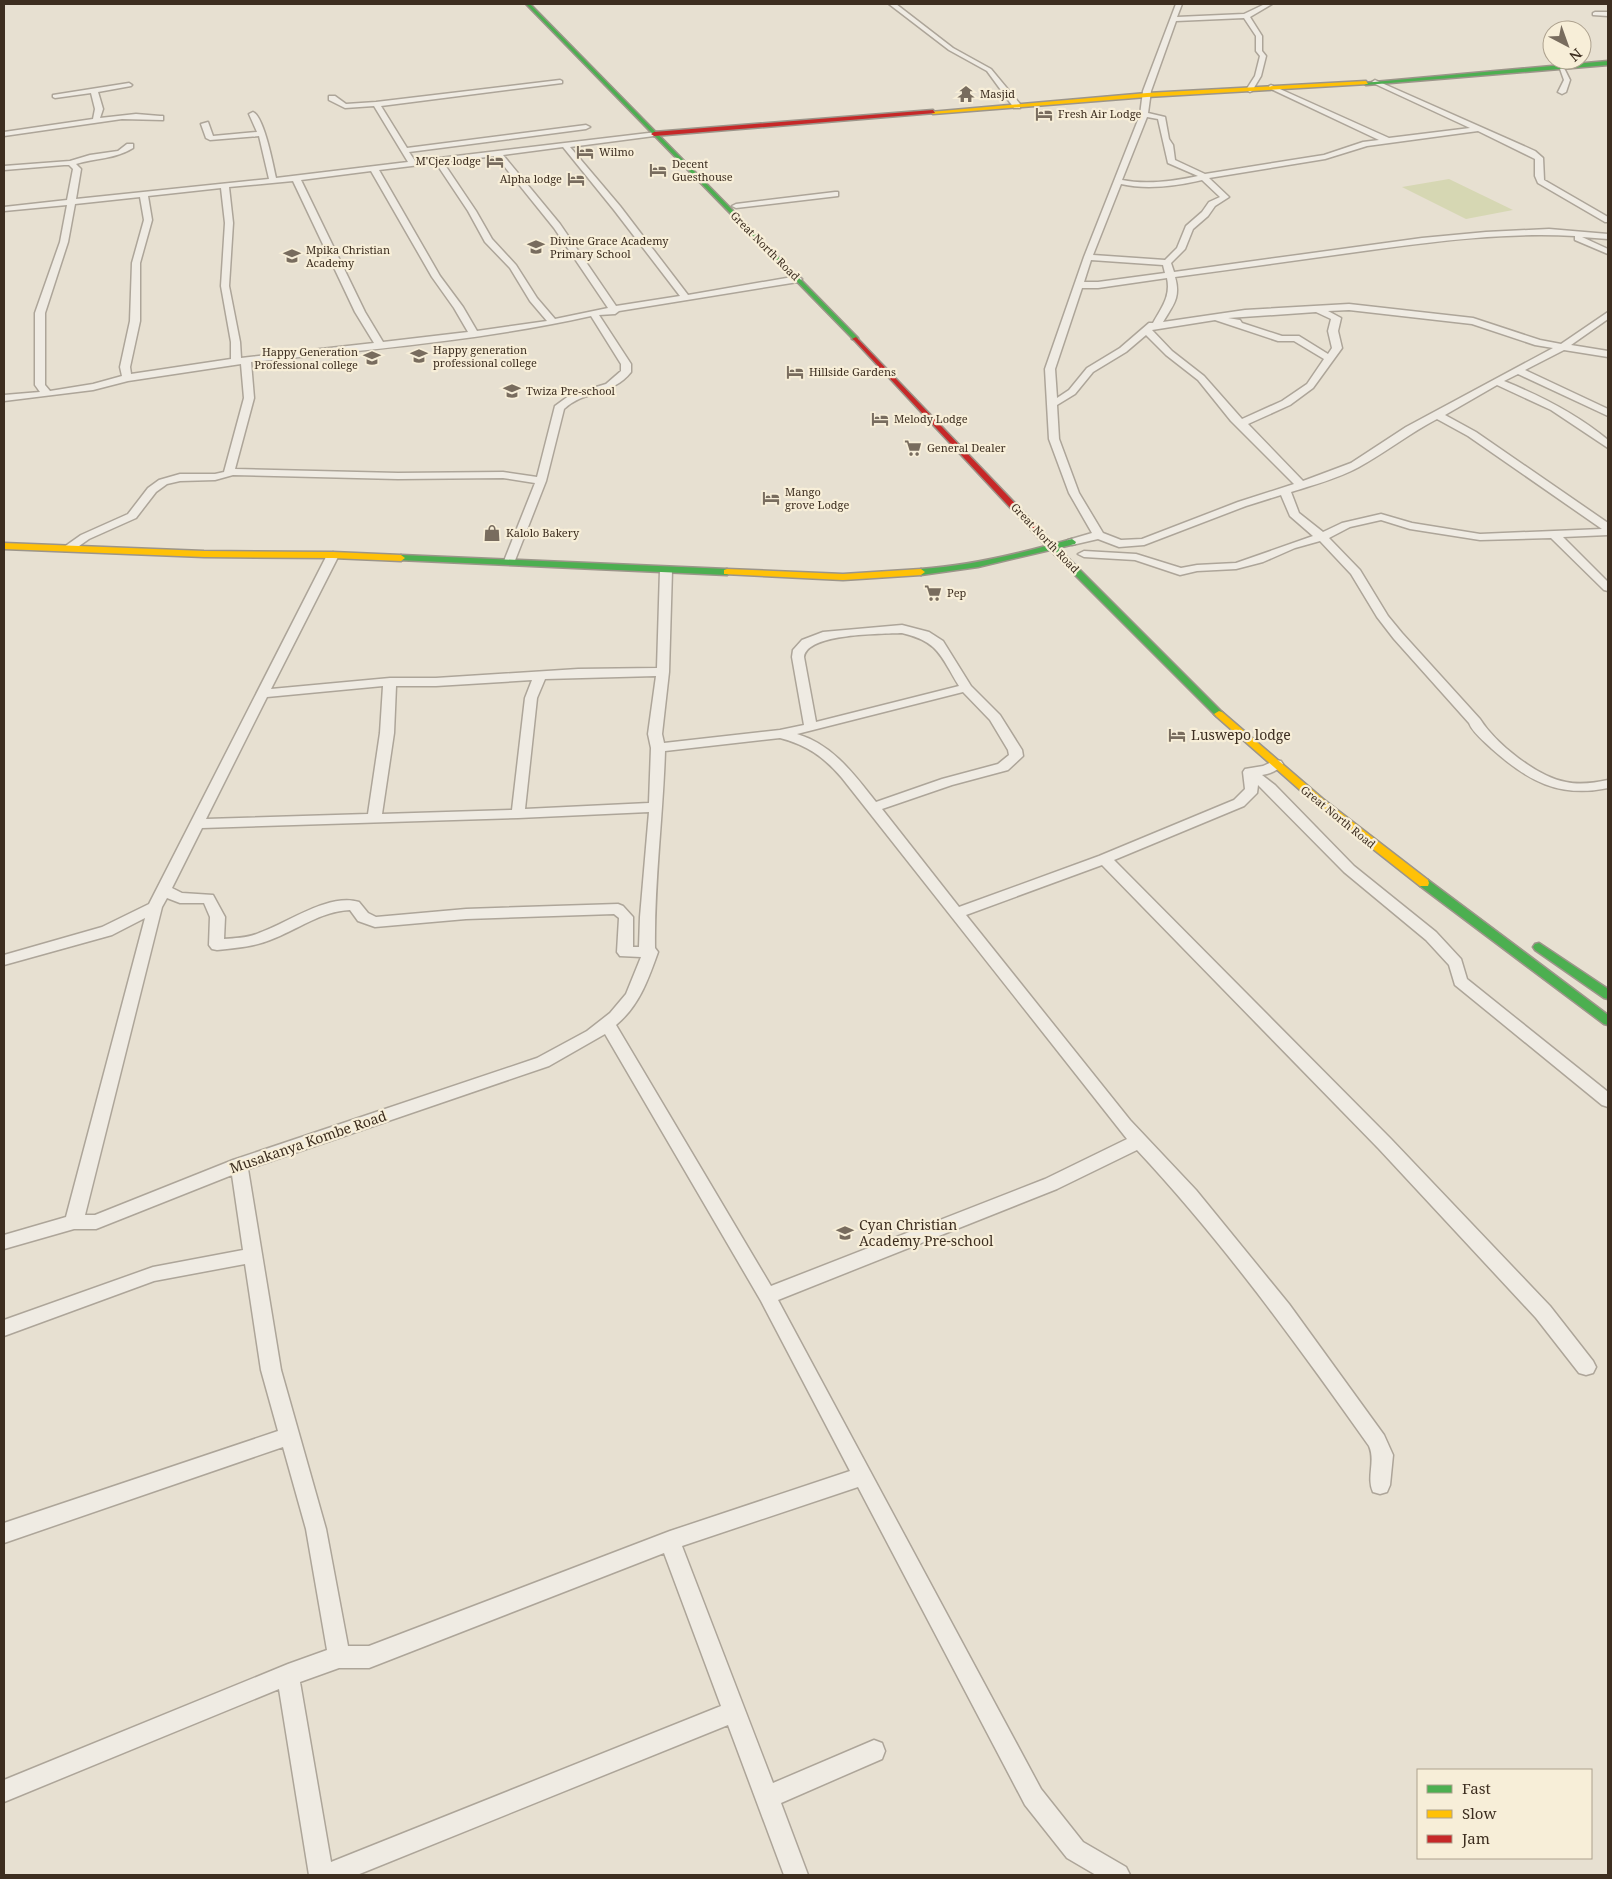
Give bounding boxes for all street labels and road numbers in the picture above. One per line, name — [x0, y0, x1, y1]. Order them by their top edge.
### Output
street label: Great North Road — [728, 208, 803, 284]
street label: Great North Road — [1008, 499, 1083, 576]
street label: Great North Road — [1298, 782, 1379, 852]
street label: Musakanya Kombe Road — [227, 1106, 389, 1177]

